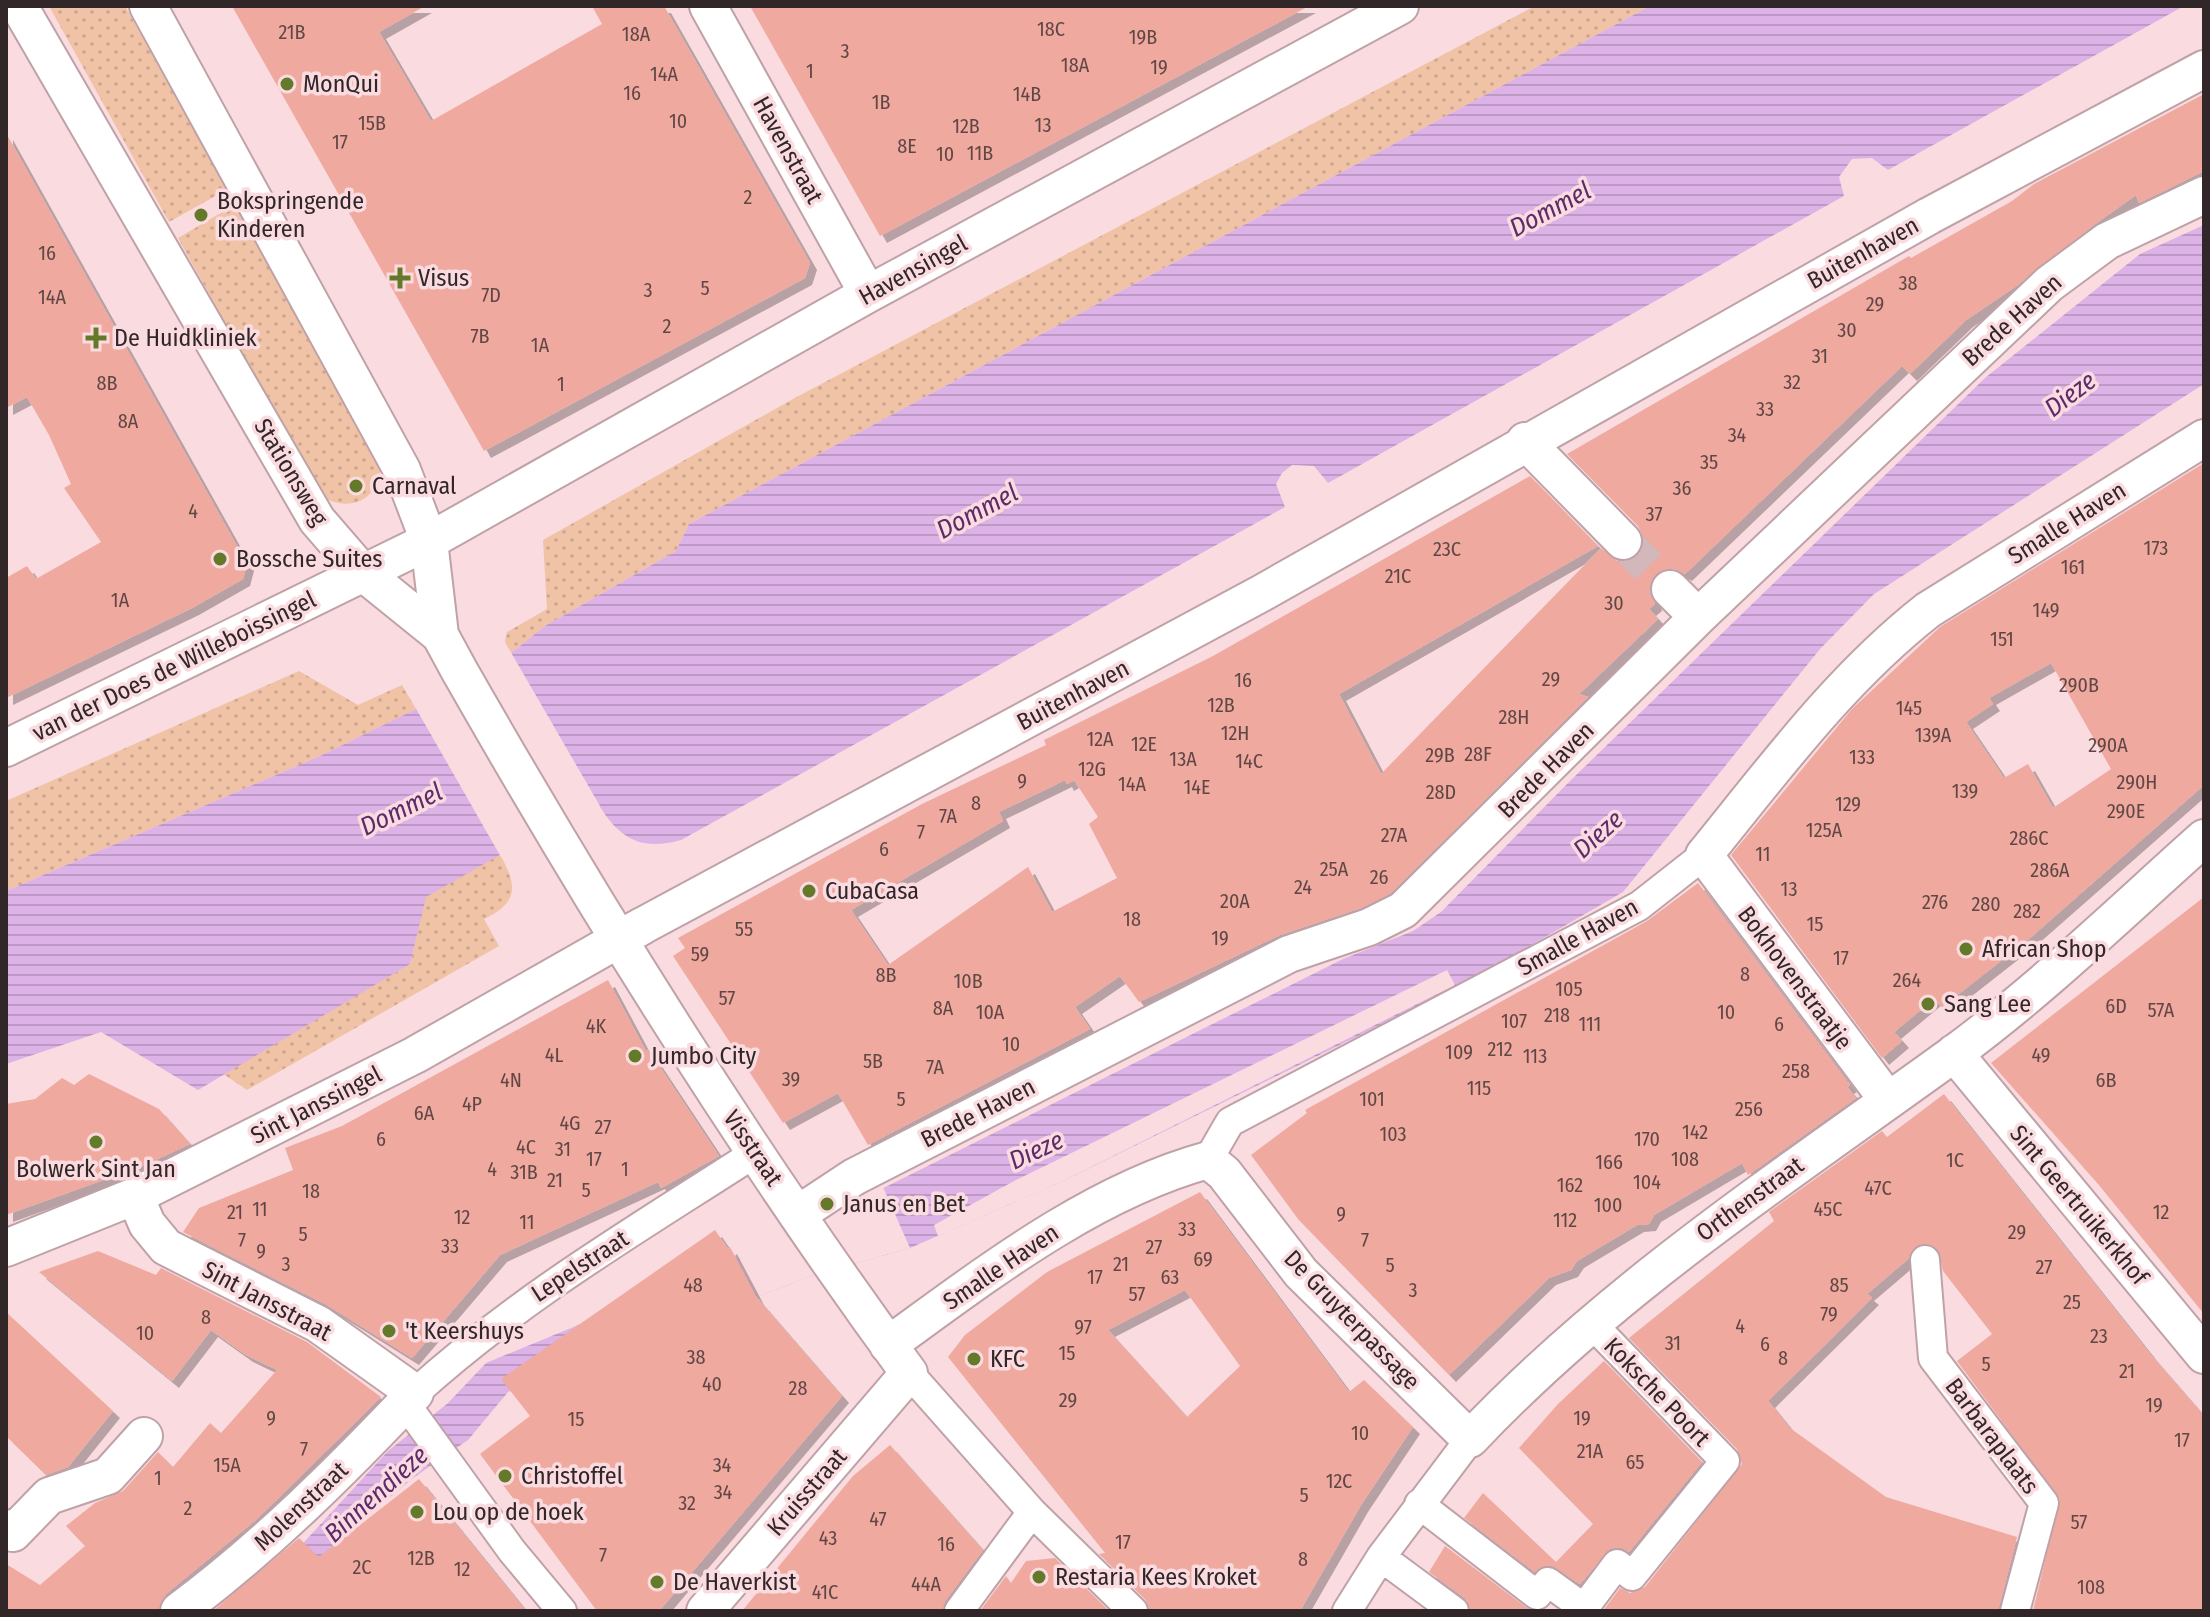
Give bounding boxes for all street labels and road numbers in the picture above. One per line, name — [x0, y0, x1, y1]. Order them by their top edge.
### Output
street label: Havenstraat — [747, 92, 829, 209]
street label: Buitenhaven — [1802, 211, 1924, 295]
street label: Havensingel — [854, 229, 972, 311]
street label: Brede Haven — [1957, 268, 2067, 372]
street label: Stationsweg — [248, 414, 334, 531]
street label: Smalle Haven — [2003, 476, 2131, 570]
street label: van der Does de Willeboissingel — [28, 585, 320, 747]
street label: Buitenhaven — [1012, 654, 1134, 736]
street label: Brede Haven — [1492, 716, 1600, 824]
street label: Smalle Haven — [1513, 893, 1643, 981]
street label: Bokhovenstraatje — [1732, 901, 1858, 1055]
street label: Sint Janssingel — [246, 1060, 386, 1150]
street label: Brede Haven — [916, 1072, 1040, 1154]
street label: Visstraat — [718, 1105, 789, 1191]
street label: Sint Geertruikerkhof — [2004, 1119, 2155, 1292]
street label: Orthenstraat — [1691, 1151, 1809, 1247]
street label: Smalle Haven — [938, 1218, 1064, 1316]
street label: Lepelstraat — [526, 1224, 634, 1308]
street label: De Gruyterpassage — [1278, 1244, 1426, 1396]
street label: Sint Jansstraat — [198, 1255, 336, 1347]
street label: Koksche Poort — [1598, 1332, 1716, 1452]
street label: Barbaraplaats — [1939, 1373, 2045, 1499]
street label: Kruisstraat — [761, 1442, 853, 1541]
street label: Molenstraat — [249, 1456, 354, 1556]

